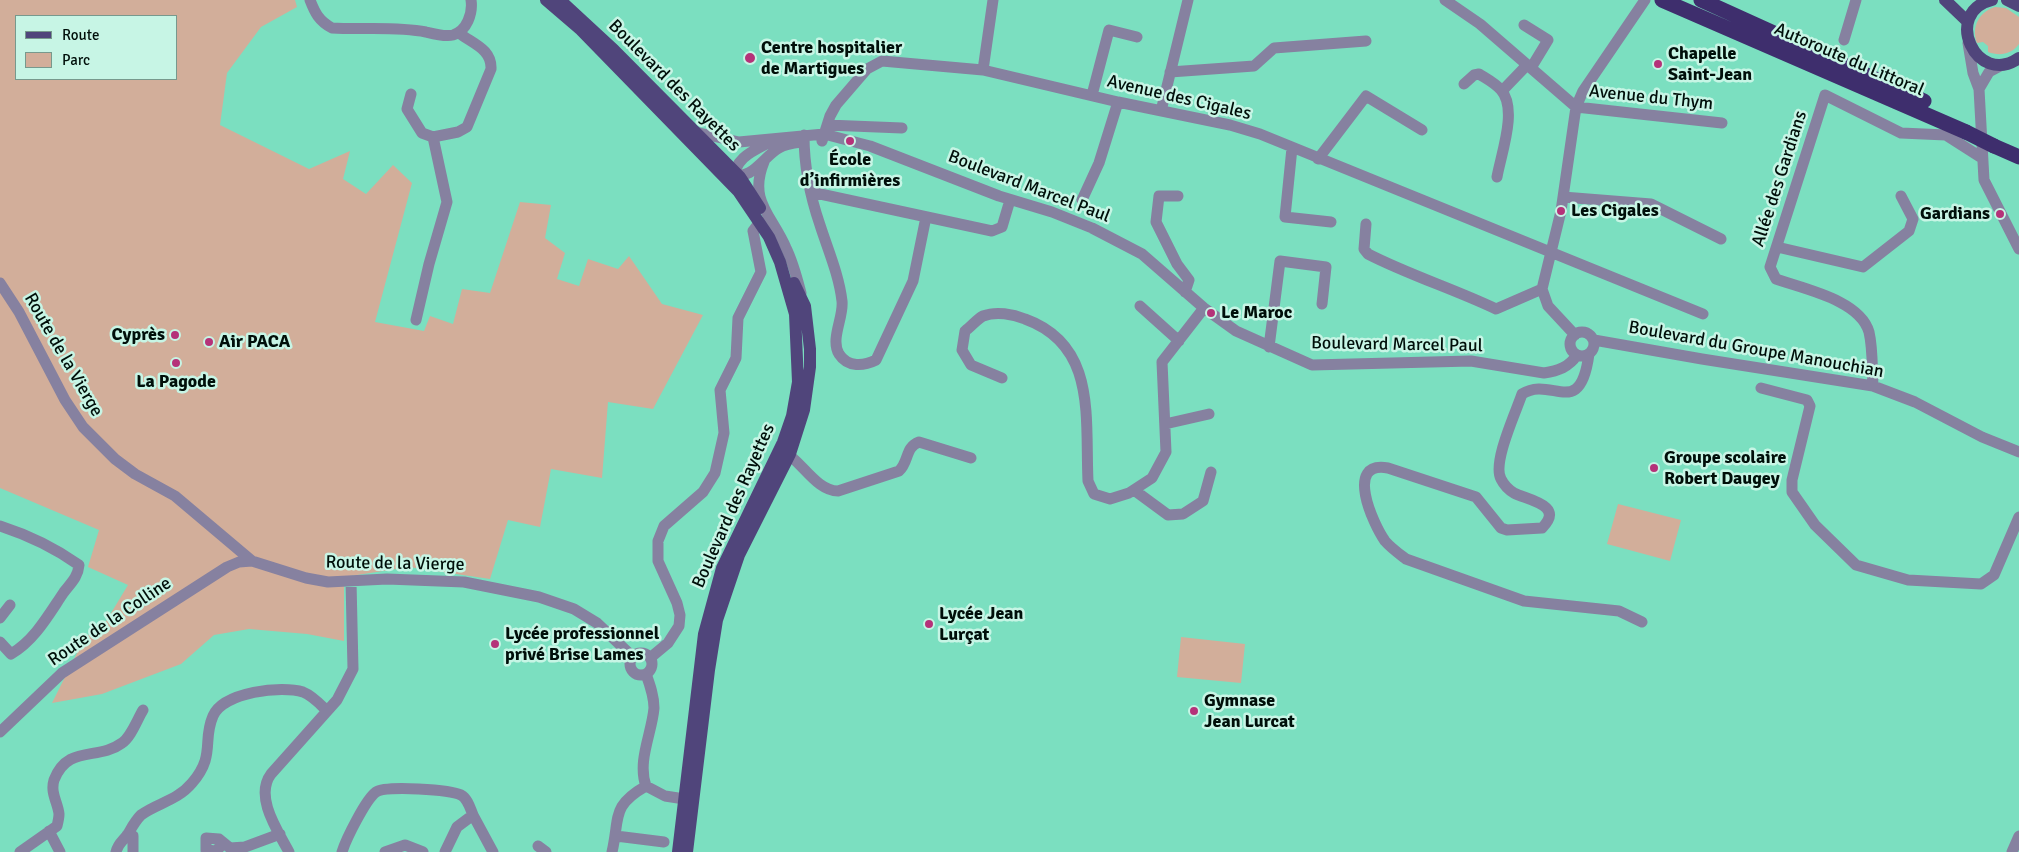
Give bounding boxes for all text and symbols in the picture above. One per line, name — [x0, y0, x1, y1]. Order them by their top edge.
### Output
legend — [15, 15, 178, 80]
street label: Boulevard des Rayettes — [604, 16, 744, 156]
street label: Autoroute du Littoral — [1771, 19, 1927, 101]
text: Route — [62, 26, 99, 44]
place label: Centre hospitalier de Martigues — [761, 37, 902, 80]
place label: Chapelle Saint-Jean — [1668, 43, 1752, 86]
text: Parc — [62, 51, 90, 69]
marker: Centre hospitalier de Martigues — [743, 51, 757, 65]
marker: Chapelle Saint-Jean — [1652, 58, 1664, 70]
street label: Avenue des Cigales — [1105, 71, 1253, 125]
street label: Avenue du Thym — [1588, 81, 1714, 115]
street label: Allée des Gardians — [1748, 108, 1812, 250]
marker: École d’infirmières — [844, 135, 856, 147]
street label: Boulevard Marcel Paul — [945, 146, 1113, 228]
place label: École d’infirmières — [800, 149, 900, 192]
place label: Les Cigales — [1571, 200, 1659, 222]
place label: Gardians — [1920, 203, 1990, 225]
marker: Les Cigales — [1555, 205, 1567, 217]
marker: Gardians — [1994, 208, 2006, 220]
street label: Route de la Vierge — [19, 289, 107, 421]
place label: Le Maroc — [1221, 302, 1292, 324]
marker: Le Maroc — [1205, 307, 1217, 319]
street label: Boulevard du Groupe Manouchian — [1627, 317, 1885, 383]
place label: Cyprès — [112, 324, 165, 346]
marker: Cyprès — [169, 329, 181, 341]
place label: Air PACA — [219, 331, 290, 353]
street label: Boulevard Marcel Paul — [1311, 333, 1483, 357]
marker: Air PACA — [203, 336, 215, 348]
marker: La Pagode — [170, 357, 182, 369]
place label: La Pagode — [136, 371, 216, 393]
street label: Boulevard des Rayettes — [688, 420, 780, 592]
place label: Groupe scolaire Robert Daugey — [1664, 447, 1786, 489]
marker: Groupe scolaire Robert Daugey — [1648, 462, 1660, 474]
street label: Route de la Vierge — [325, 552, 465, 576]
street label: Route de la Colline — [44, 573, 176, 671]
place label: Lycée Jean Lurçat — [939, 603, 1023, 646]
marker: Lycée Jean Lurçat — [923, 618, 935, 630]
place label: Lycée professionnel privé Brise Lames — [505, 623, 659, 666]
marker: Lycée professionnel privé Brise Lames — [489, 638, 501, 650]
place label: Gymnase Jean Lurcat — [1204, 690, 1295, 732]
marker: Gymnase Jean Lurcat — [1188, 705, 1200, 717]

